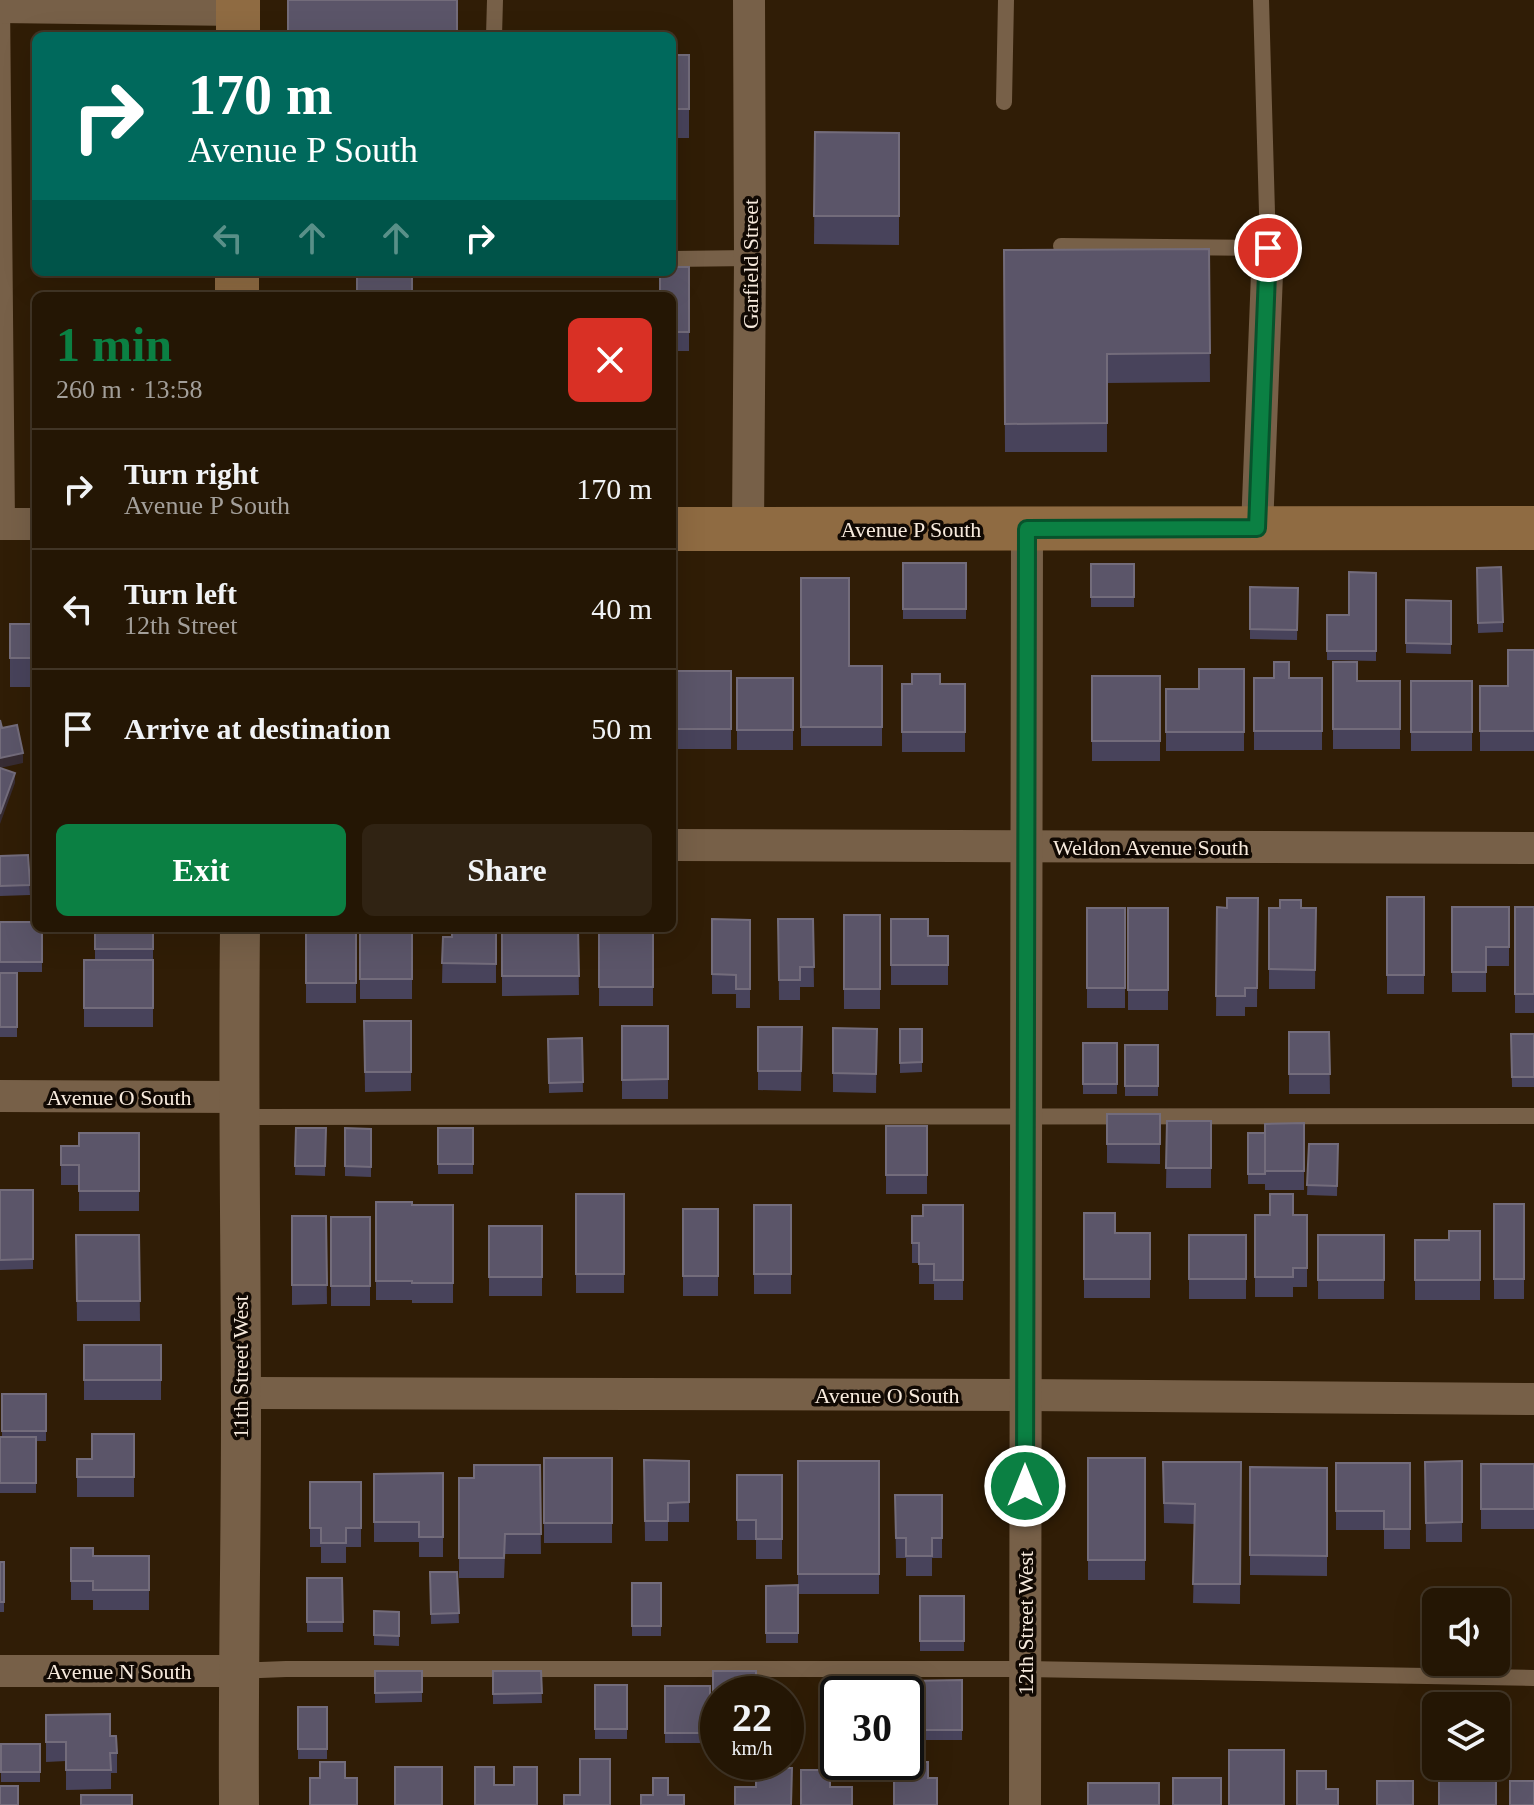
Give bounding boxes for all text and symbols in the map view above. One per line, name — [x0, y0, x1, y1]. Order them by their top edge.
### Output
icon: right — [56, 64, 160, 168]
text: 170 m — [188, 64, 333, 126]
text: Avenue P South — [188, 130, 418, 170]
street label: Garfield Street — [738, 199, 763, 329]
pin — [1234, 214, 1302, 282]
icon: left — [206, 216, 250, 260]
icon: ahead — [290, 216, 334, 260]
icon: ahead — [374, 216, 418, 260]
icon: right — [458, 216, 502, 260]
icon: arrive — [1246, 226, 1290, 270]
text: 1 min — [56, 318, 172, 371]
button: close — [568, 318, 652, 402]
text: 260 m · 13:58 — [56, 375, 203, 404]
text: Turn right — [124, 457, 259, 490]
icon: right — [56, 467, 100, 511]
text: 170 m — [576, 472, 652, 505]
text: Avenue P South — [124, 491, 290, 520]
street label: Avenue P South — [841, 517, 981, 542]
text: Turn left — [124, 577, 237, 610]
icon: left — [56, 587, 100, 631]
text: 40 m — [591, 592, 652, 625]
text: 12th Street — [124, 611, 237, 640]
icon: arrive — [56, 707, 100, 751]
text: Arrive at destination — [124, 712, 391, 745]
text: 50 m — [591, 712, 652, 745]
button: Exit — [56, 824, 346, 916]
button: Share — [362, 824, 652, 916]
street label: Weldon Avenue South — [1053, 835, 1249, 860]
street label: Avenue O South — [46, 1085, 192, 1110]
street label: 11th Street West — [228, 1295, 253, 1439]
street label: Avenue O South — [814, 1383, 960, 1408]
position arrow — [983, 1444, 1067, 1528]
street label: 12th Street West — [1013, 1551, 1038, 1695]
map controls — [1422, 1588, 1510, 1780]
button: sound — [1422, 1588, 1510, 1676]
street label: Avenue N South — [46, 1659, 192, 1684]
speed limit sign: 30 — [820, 1676, 924, 1780]
button: layers — [1422, 1692, 1510, 1780]
text: 22 — [732, 1695, 772, 1740]
text: km/h — [731, 1737, 773, 1759]

